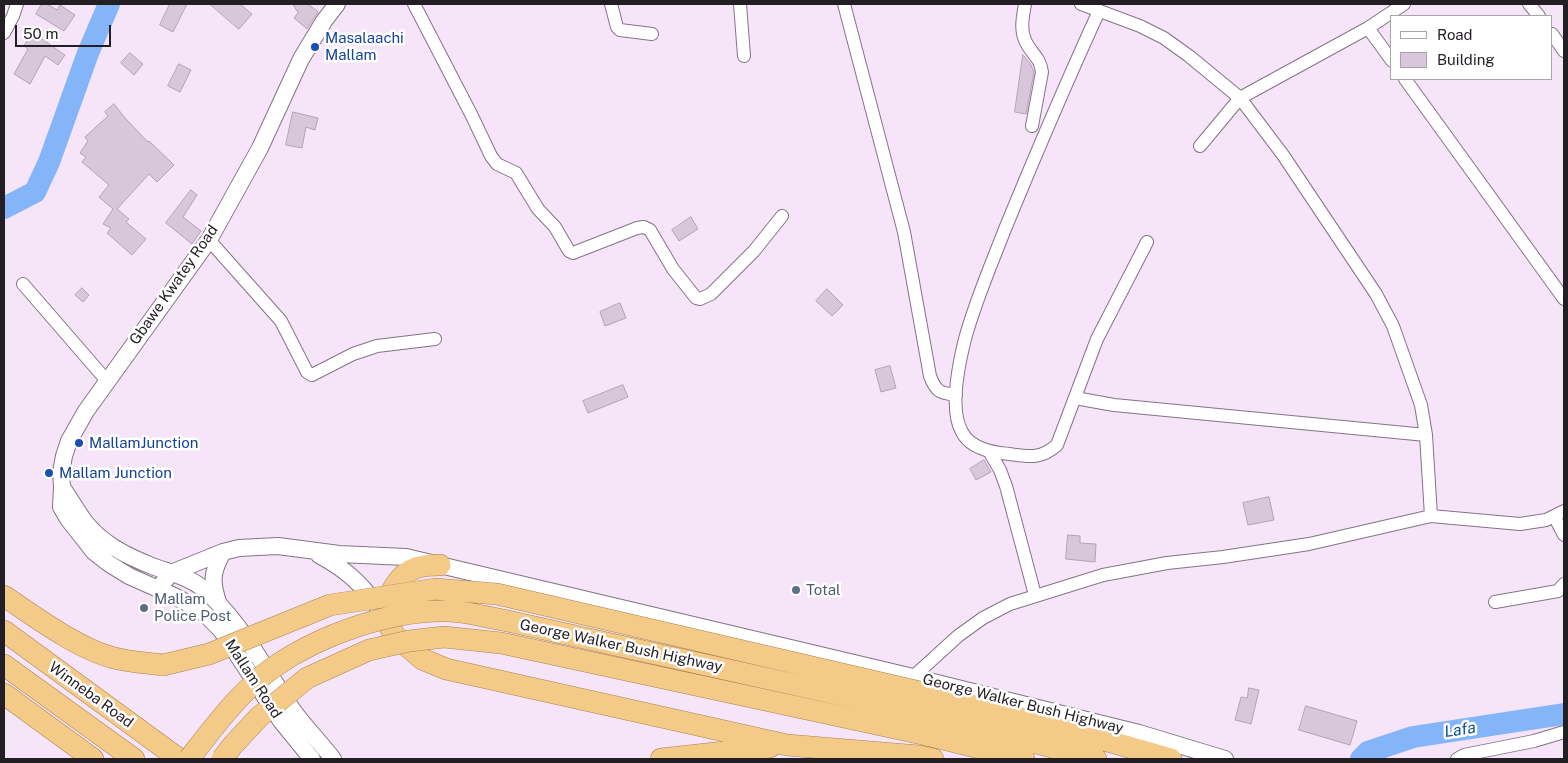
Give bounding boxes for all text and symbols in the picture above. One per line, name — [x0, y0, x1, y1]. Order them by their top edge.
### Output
scale bar — [18, 15, 114, 47]
legend — [1390, 15, 1553, 80]
text: 50 m — [23, 25, 58, 42]
text: Road — [1437, 26, 1473, 43]
place label: Masalaachi Mallam — [325, 29, 404, 64]
marker: Masalaachi Mallam — [309, 41, 321, 53]
text: Building — [1437, 51, 1495, 68]
street label: Gbawe Kwatey Road — [126, 222, 222, 348]
place label: MallamJunction — [89, 434, 198, 452]
marker: MallamJunction — [73, 437, 85, 449]
place label: Mallam Junction — [59, 464, 172, 482]
marker: Mallam Junction — [43, 467, 55, 479]
place label: Total — [806, 581, 841, 599]
marker: Total — [790, 584, 802, 596]
place label: Mallam Police Post — [154, 590, 231, 625]
marker: Mallam Police Post — [138, 602, 150, 614]
street label: George Walker Bush Highway — [518, 616, 724, 676]
street label: Mallam Road — [221, 636, 285, 722]
street label: Winneba Road — [45, 658, 137, 732]
street label: George Walker Bush Highway — [921, 670, 1125, 738]
water label: Lafa — [1443, 718, 1477, 742]

